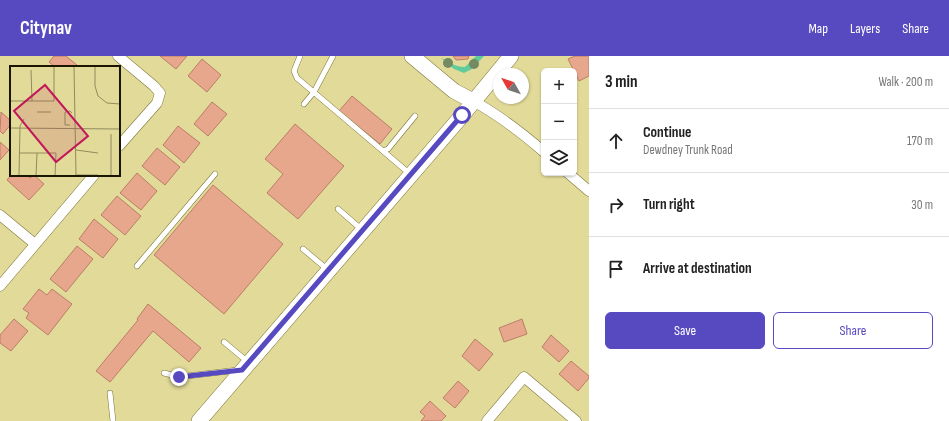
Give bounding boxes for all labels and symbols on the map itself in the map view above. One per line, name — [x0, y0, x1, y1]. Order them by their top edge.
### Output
inset map — [10, 66, 120, 176]
north arrow — [493, 68, 529, 104]
route start — [453, 106, 471, 124]
route end — [170, 368, 188, 386]

